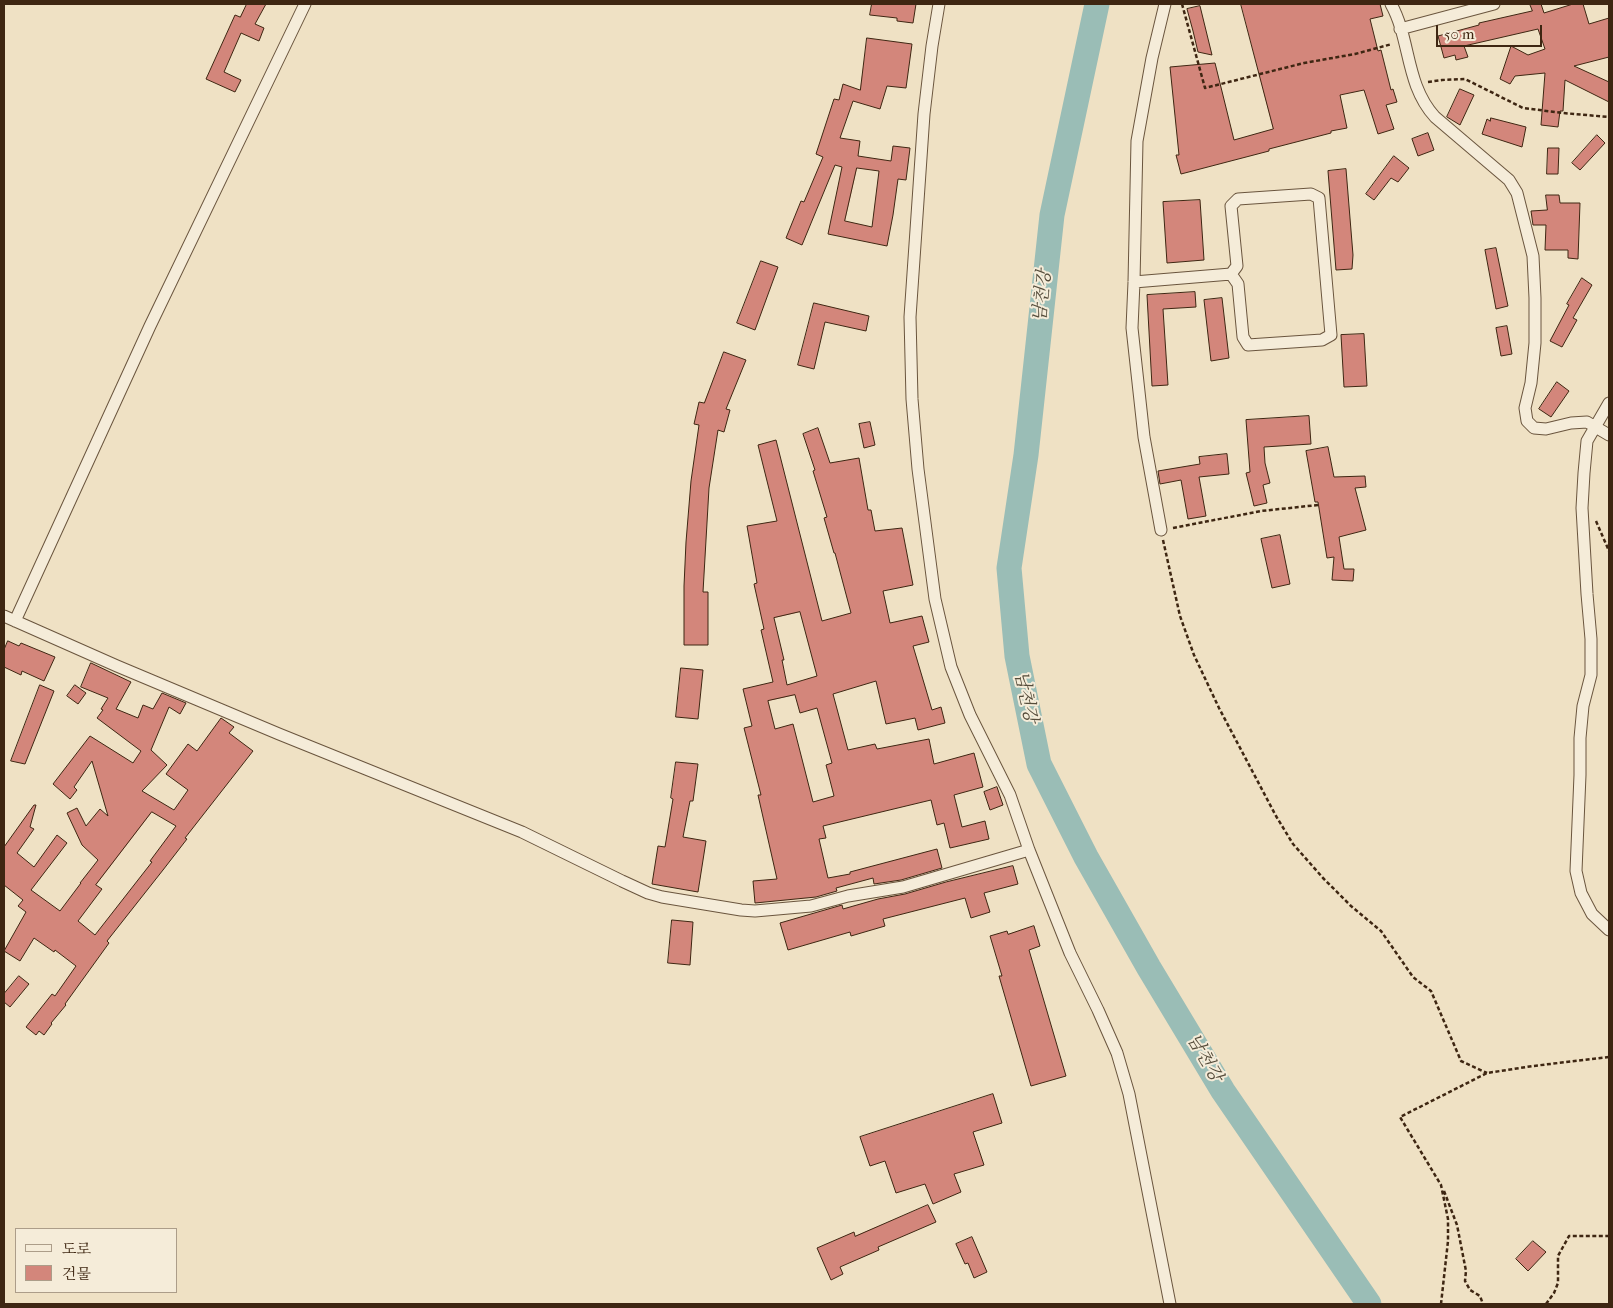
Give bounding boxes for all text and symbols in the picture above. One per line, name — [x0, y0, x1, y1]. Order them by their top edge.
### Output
scale bar — [1438, 15, 1544, 47]
text: 50 m — [1444, 25, 1474, 43]
water label: 남천강 — [1030, 269, 1056, 323]
water label: 남천강 — [1009, 669, 1041, 725]
water label: 남천강 — [1182, 1030, 1226, 1086]
legend — [15, 1228, 178, 1293]
text: 도로 — [62, 1240, 91, 1258]
text: 건물 — [62, 1265, 91, 1283]

